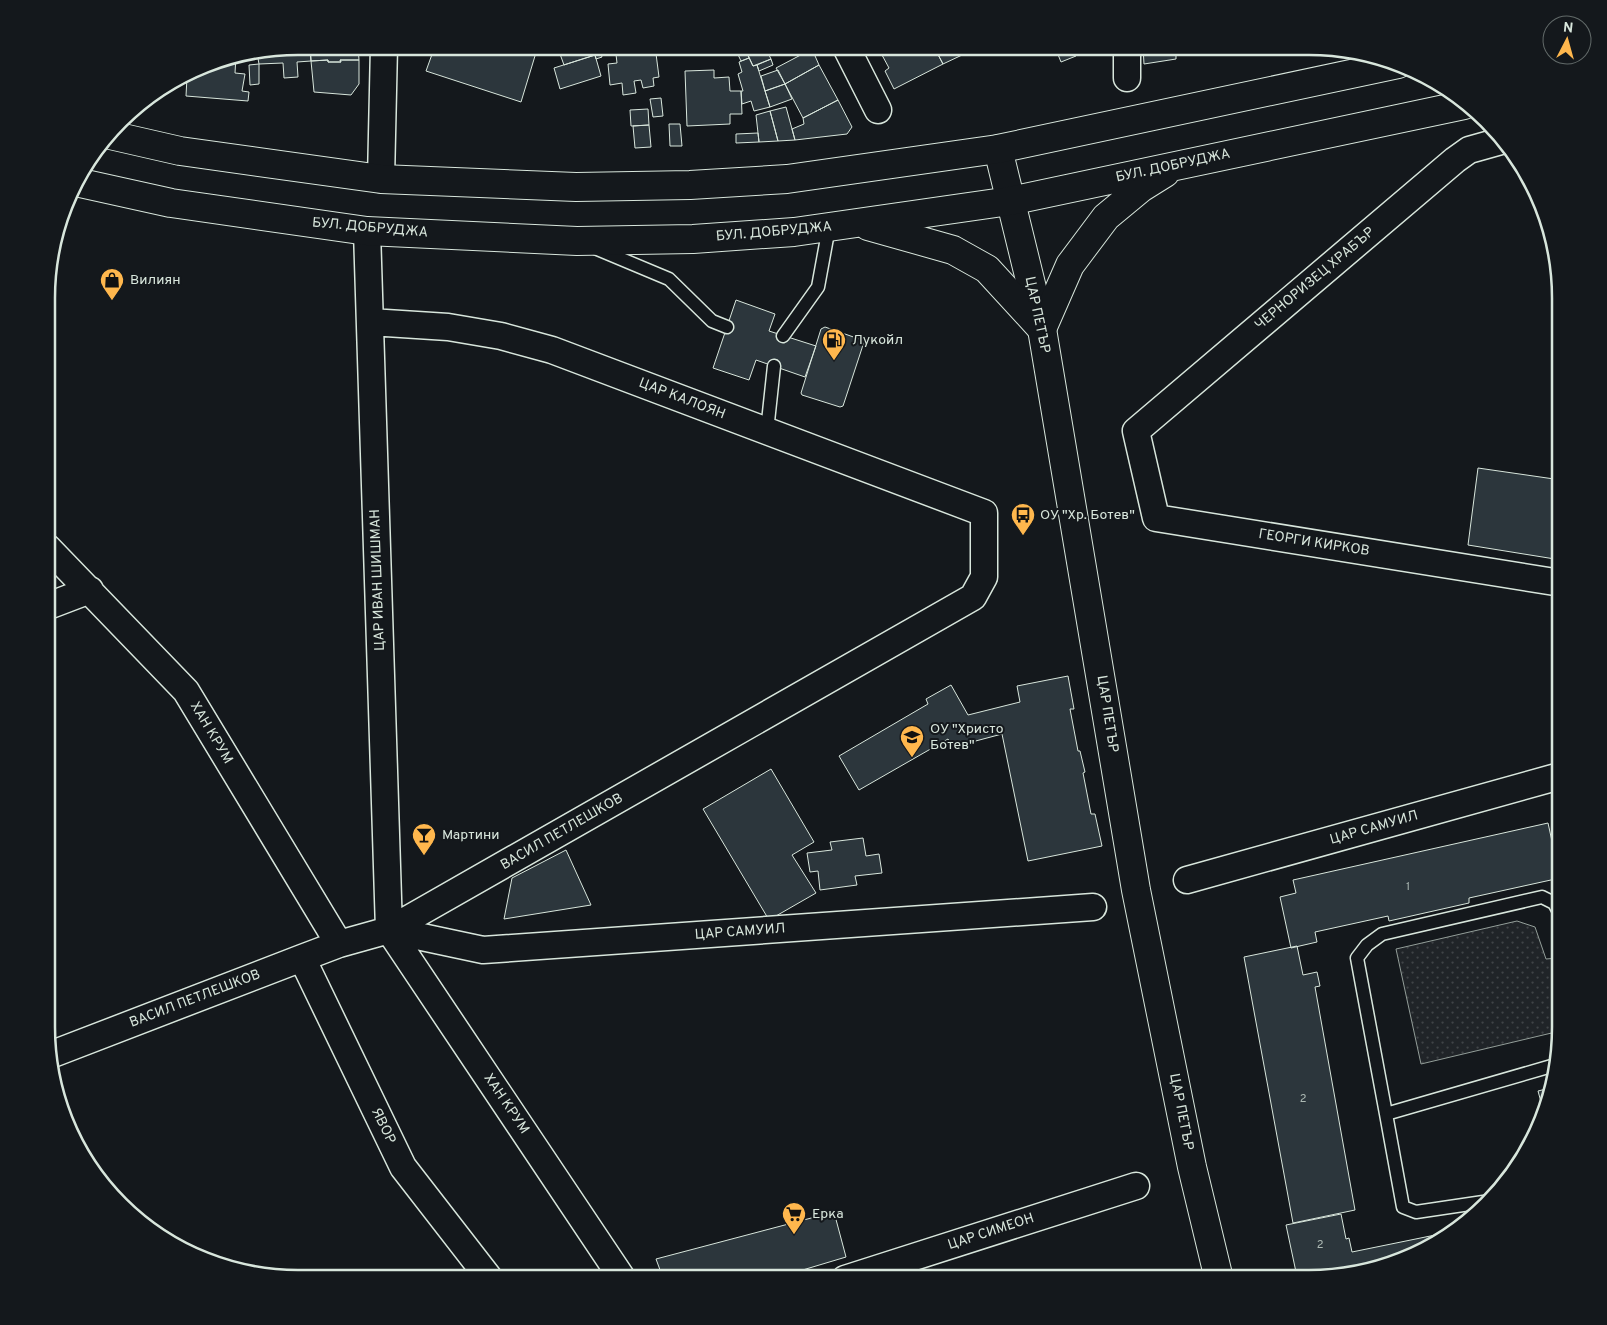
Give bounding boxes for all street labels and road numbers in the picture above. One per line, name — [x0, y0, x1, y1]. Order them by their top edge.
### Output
street label: БУЛ. ДОБРУДЖА — [1114, 146, 1232, 186]
street label: БУЛ. ДОБРУДЖА — [311, 214, 429, 242]
street label: БУЛ. ДОБРУДЖА — [715, 218, 833, 246]
street label: ЧЕРНОРИЗЕЦ ХРАБЪР — [1252, 224, 1378, 334]
street label: ЦАР ПЕТЪР — [1021, 275, 1053, 355]
street label: ЦАР КАЛОЯН — [636, 375, 728, 423]
street label: ЦАР ИВАН ШИШМАН — [367, 509, 389, 651]
street label: ГЕОРГИ КИРКОВ — [1257, 526, 1371, 560]
street label: ЦАР ПЕТЪР — [1093, 674, 1122, 754]
street label: ХАН КРУМ — [186, 699, 236, 767]
street label: ВАСИЛ ПЕТЛЕШКОВ — [498, 790, 626, 874]
street label: ЦАР САМУИЛ — [1328, 807, 1420, 849]
street label: ЦАР САМУИЛ — [694, 920, 786, 944]
street label: ВАСИЛ ПЕТЛЕШКОВ — [127, 966, 263, 1032]
street label: ХАН КРУМ — [480, 1070, 532, 1138]
street label: ЦАР ПЕТЪР — [1165, 1072, 1197, 1152]
street label: ЯВОР — [367, 1105, 399, 1147]
street label: ЦАР СИМЕОН — [946, 1210, 1036, 1254]

